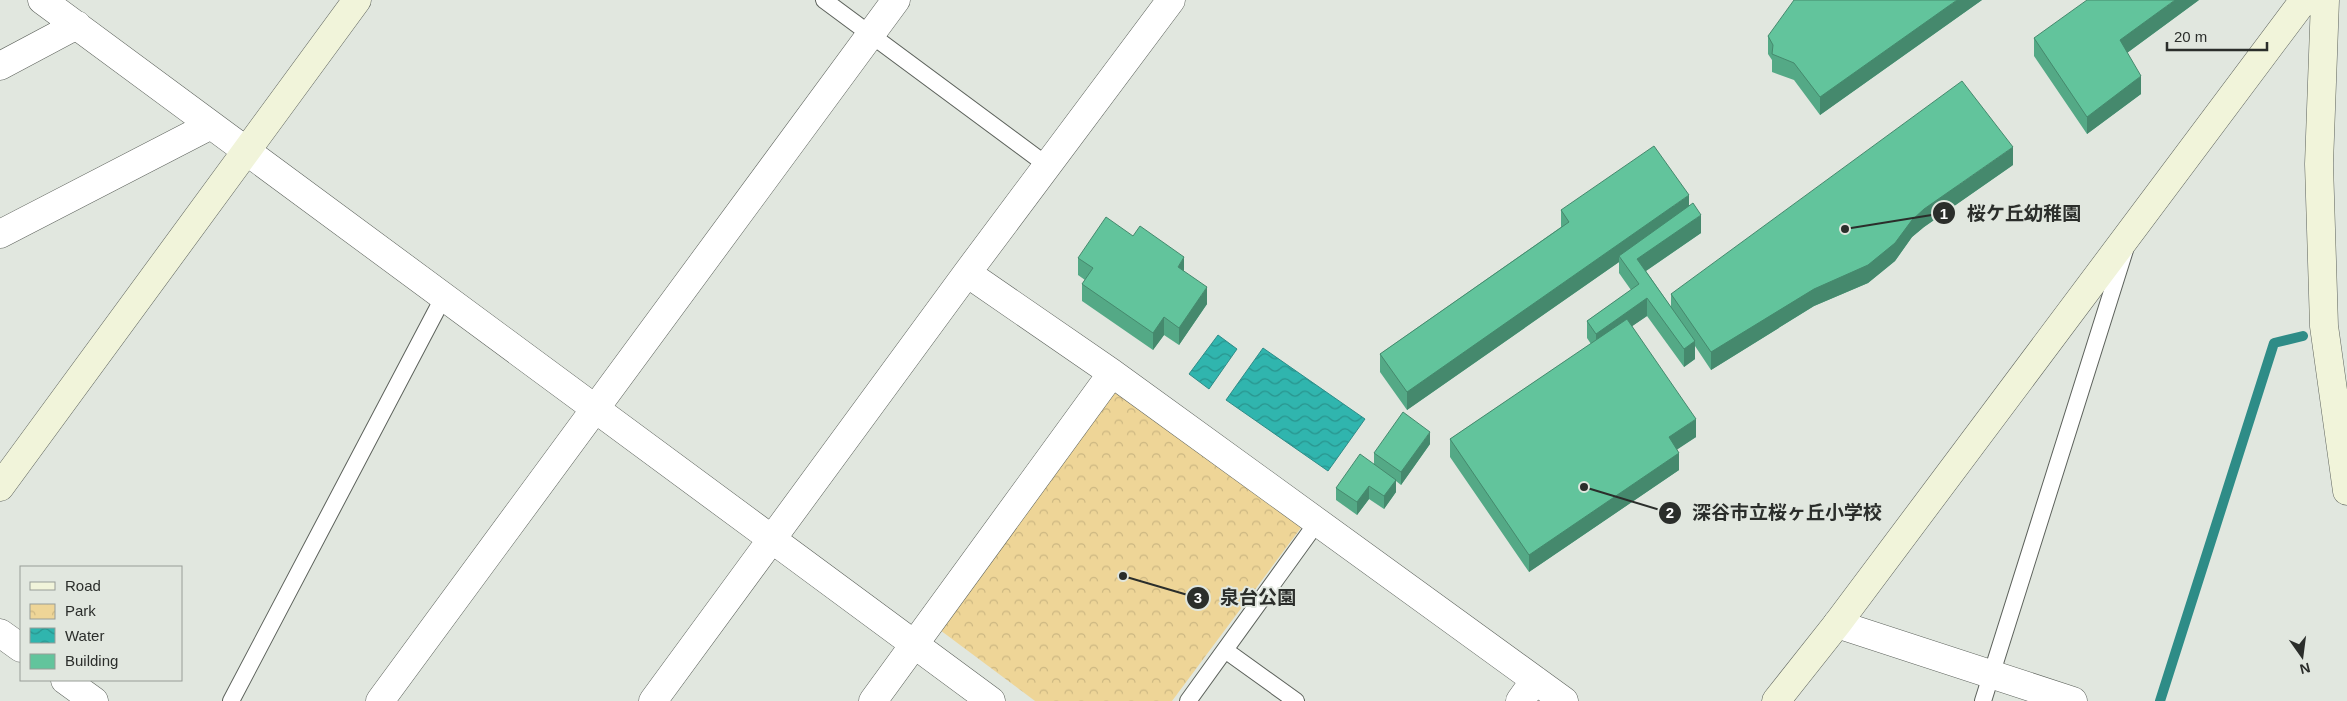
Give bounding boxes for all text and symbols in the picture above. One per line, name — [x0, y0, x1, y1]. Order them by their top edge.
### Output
scale bar — [2167, 20, 2267, 52]
text: 20 m — [2174, 28, 2207, 45]
callout: 桜ケ丘幼稚園 — [1932, 196, 2091, 230]
text: 桜ケ丘幼稚園 — [1967, 203, 2081, 224]
text: 1 — [1940, 205, 1948, 222]
callout: 深谷市立桜ヶ丘小学校 — [1657, 496, 1892, 530]
text: 深谷市立桜ヶ丘小学校 — [1692, 502, 1882, 523]
text: 2 — [1666, 504, 1674, 521]
legend — [20, 566, 182, 681]
text: Road — [65, 577, 101, 594]
callout: 泉台公園 — [1185, 581, 1306, 615]
text: 泉台公園 — [1220, 587, 1296, 608]
text: 3 — [1194, 589, 1202, 606]
text: Park — [65, 602, 96, 619]
text: Water — [65, 627, 104, 644]
north arrow — [2277, 631, 2327, 681]
text: Building — [65, 652, 118, 669]
text: N — [2298, 660, 2312, 678]

